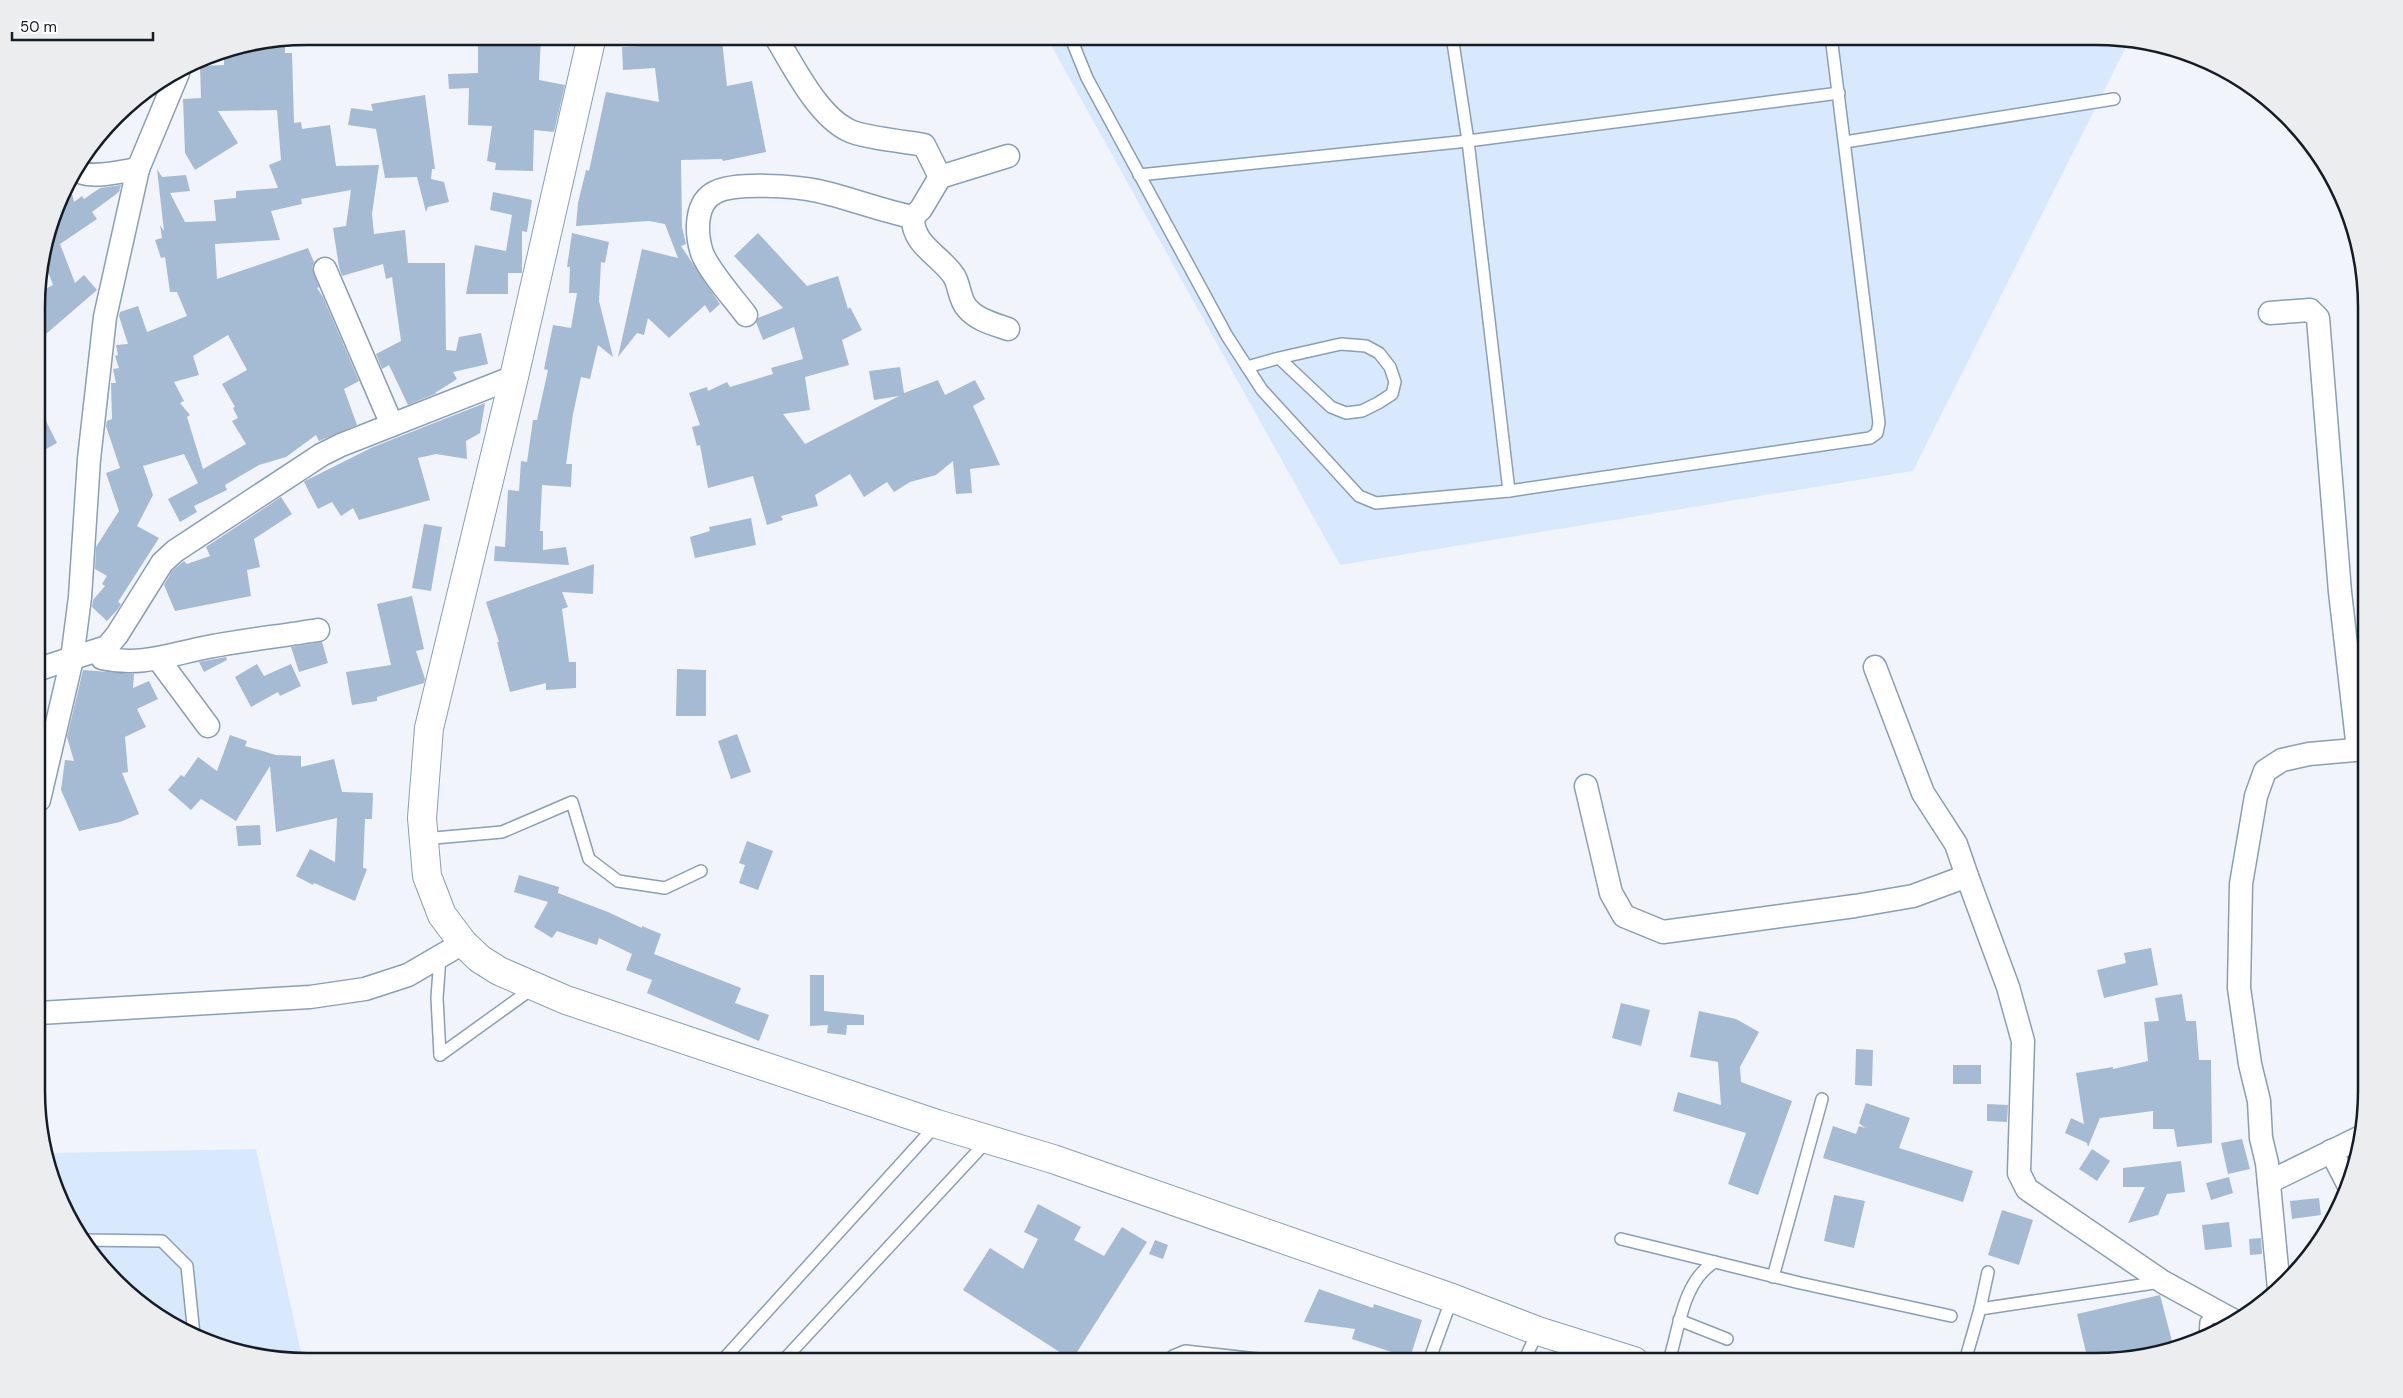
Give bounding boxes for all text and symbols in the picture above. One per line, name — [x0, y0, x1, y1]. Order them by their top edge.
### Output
scale bar — [12, 10, 154, 42]
text: 50 m — [20, 17, 57, 37]

